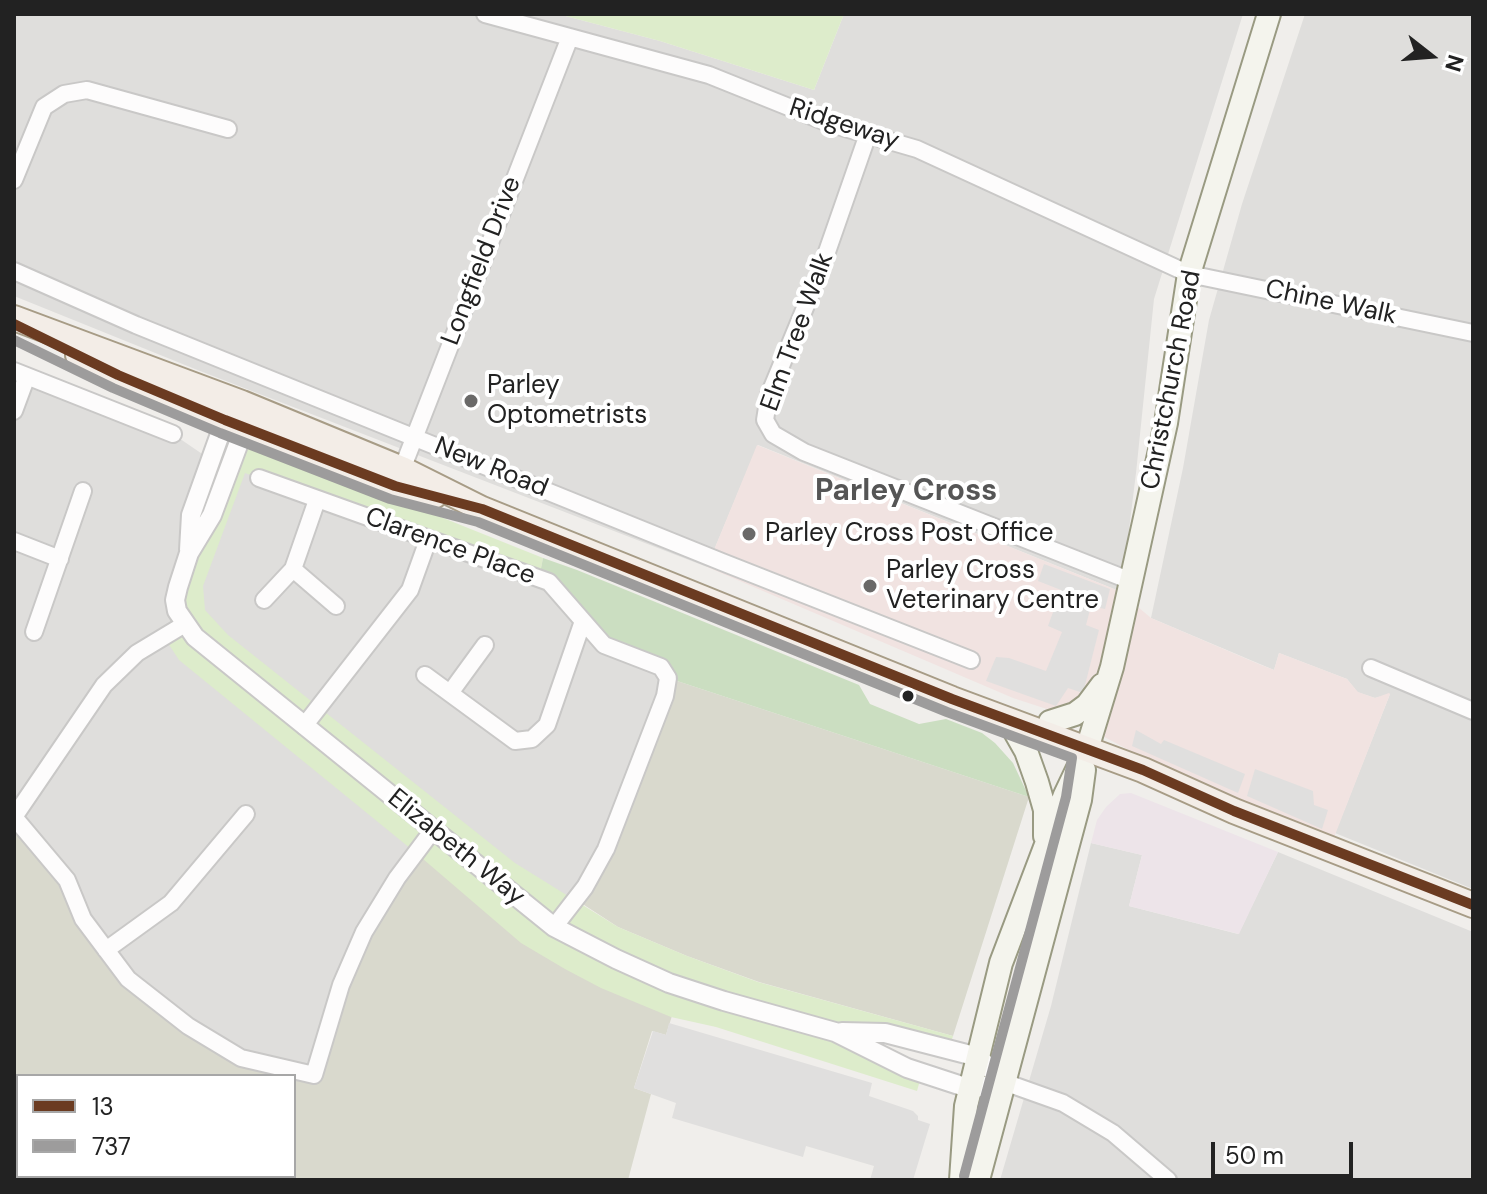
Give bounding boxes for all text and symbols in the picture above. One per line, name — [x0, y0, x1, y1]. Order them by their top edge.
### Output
north arrow — [1391, 16, 1471, 96]
text: N — [1438, 51, 1471, 75]
street label: Ridgeway — [785, 93, 903, 157]
street label: Longfield Drive — [436, 172, 528, 350]
street label: Elm Tree Walk — [755, 249, 841, 415]
street label: Christchurch Road — [1135, 268, 1209, 492]
street label: Chine Walk — [1263, 274, 1399, 332]
place label: Parley Optometrists — [487, 370, 647, 432]
marker: Parley Optometrists — [462, 392, 480, 410]
street label: New Road — [430, 431, 552, 505]
district label: Parley Cross — [815, 474, 997, 510]
street label: Clarence Place — [361, 502, 539, 592]
place label: Parley Cross Post Office — [765, 518, 1053, 550]
marker: Parley Cross Post Office — [740, 525, 758, 543]
place label: Parley Cross Veterinary Centre — [886, 555, 1099, 616]
marker: Parley Cross Veterinary Centre — [861, 577, 879, 595]
unlabelled marker — [900, 688, 916, 704]
street label: Elizabeth Way — [381, 783, 531, 913]
legend — [16, 1074, 296, 1178]
text: 13 — [92, 1091, 114, 1122]
scale bar — [1215, 1126, 1357, 1176]
text: 737 — [92, 1131, 131, 1162]
text: 50 m — [1225, 1140, 1284, 1171]

